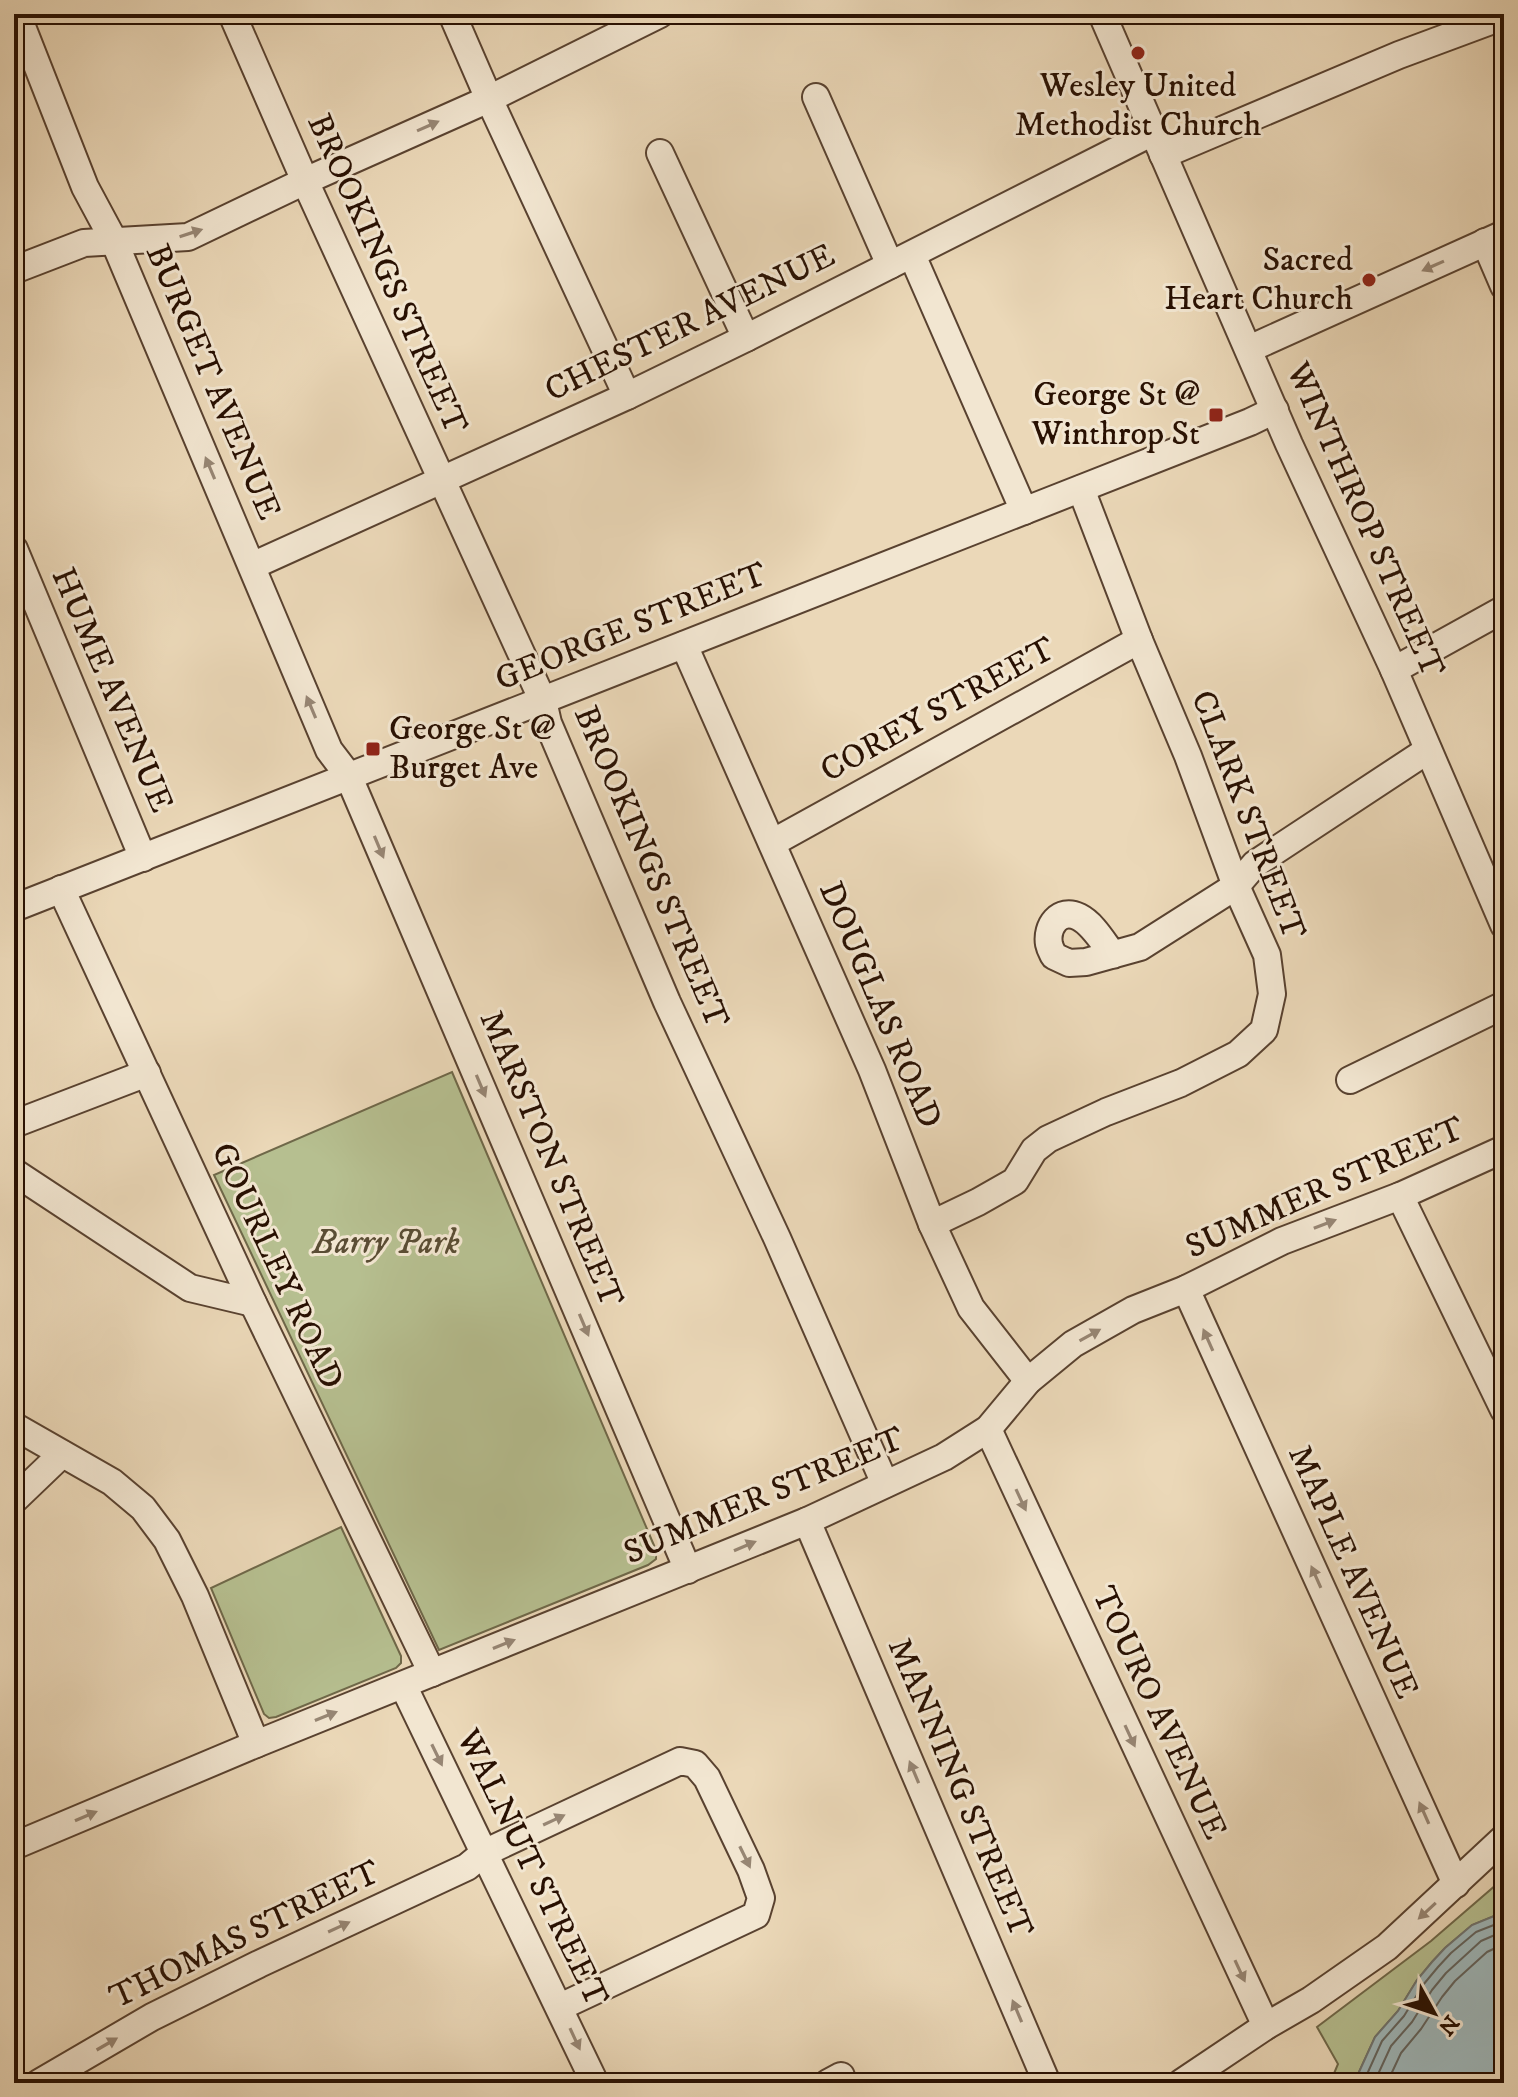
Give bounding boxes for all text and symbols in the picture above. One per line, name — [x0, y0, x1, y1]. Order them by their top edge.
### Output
marker: Wesley United Methodist Church — [1129, 44, 1147, 62]
place label: Wesley United Methodist Church — [1015, 65, 1262, 146]
street label: BROOKINGS STREET — [297, 107, 477, 441]
one-way arrow — [416, 119, 440, 133]
one-way arrow — [179, 227, 203, 239]
street label: CHESTER AVENUE — [538, 235, 842, 411]
street label: BURGET AVENUE — [136, 238, 290, 526]
place label: Sacred Heart Church — [1164, 239, 1353, 320]
one-way arrow — [1421, 259, 1444, 273]
marker: Sacred Heart Church — [1360, 271, 1378, 289]
street label: WINTHROP STREET — [1276, 355, 1454, 684]
place label: George St @ Winthrop St — [1031, 374, 1200, 455]
marker: George St @ Winthrop St — [1207, 406, 1225, 424]
one-way arrow — [204, 456, 217, 480]
street label: GEORGE STREET — [489, 553, 773, 701]
street label: HUME AVENUE — [42, 561, 182, 819]
street label: COREY STREET — [813, 628, 1063, 792]
street label: CLARK STREET — [1181, 685, 1315, 946]
one-way arrow — [304, 695, 317, 719]
street label: BROOKINGS STREET — [564, 700, 738, 1035]
place label: George St @ Burget Ave — [389, 708, 556, 789]
marker: George St @ Burget Ave — [364, 740, 382, 758]
one-way arrow — [372, 835, 385, 859]
street label: DOUGLAS ROAD — [809, 875, 951, 1135]
street label: MARSTON STREET — [470, 1004, 633, 1314]
one-way arrow — [475, 1074, 488, 1098]
street label: SUMMER STREET — [1179, 1108, 1471, 1268]
street label: GOURLEY ROAD — [202, 1136, 352, 1396]
one-way arrow — [1313, 1217, 1337, 1230]
park label: Barry Park — [312, 1222, 460, 1264]
one-way arrow — [577, 1313, 590, 1337]
one-way arrow — [1079, 1328, 1101, 1342]
one-way arrow — [1202, 1328, 1215, 1352]
street label: SUMMER STREET — [618, 1418, 911, 1574]
street label: MAPLE AVENUE — [1278, 1439, 1428, 1705]
one-way arrow — [1014, 1488, 1028, 1512]
one-way arrow — [734, 1540, 757, 1553]
one-way arrow — [1309, 1565, 1323, 1588]
street label: TOURO AVENUE — [1082, 1580, 1236, 1846]
street label: MANNING STREET — [878, 1632, 1042, 1944]
one-way arrow — [492, 1637, 516, 1650]
one-way arrow — [314, 1709, 338, 1722]
street label: WALNUT STREET — [446, 1721, 618, 2014]
one-way arrow — [1124, 1724, 1137, 1747]
one-way arrow — [430, 1744, 444, 1767]
one-way arrow — [908, 1760, 921, 1784]
one-way arrow — [1417, 1801, 1431, 1825]
one-way arrow — [74, 1809, 98, 1822]
one-way arrow — [543, 1813, 566, 1827]
one-way arrow — [738, 1845, 752, 1868]
street label: THOMAS STREET — [103, 1851, 387, 2019]
one-way arrow — [1418, 1901, 1437, 1919]
one-way arrow — [327, 1920, 350, 1934]
one-way arrow — [1233, 1960, 1247, 1983]
north arrow — [1394, 1973, 1474, 2053]
one-way arrow — [1010, 1999, 1023, 2023]
text: N — [1432, 2009, 1464, 2040]
one-way arrow — [568, 2028, 582, 2051]
one-way arrow — [96, 2037, 118, 2051]

